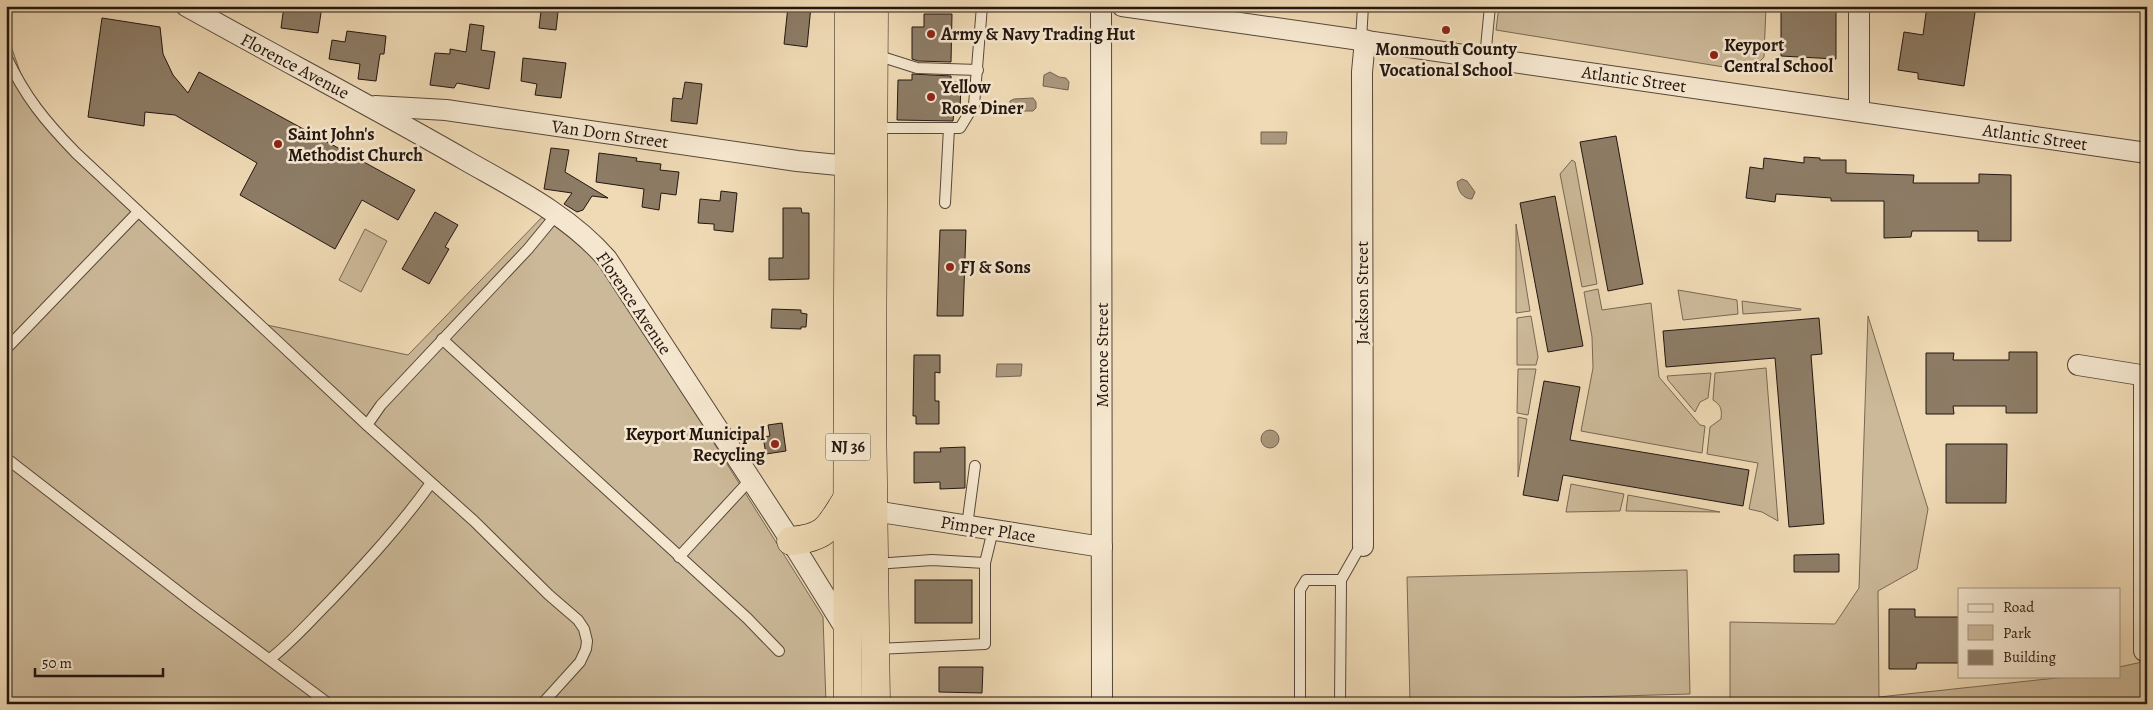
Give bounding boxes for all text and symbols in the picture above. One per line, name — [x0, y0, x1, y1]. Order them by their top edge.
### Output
place label: Army & Navy Trading Hut — [940, 22, 1135, 46]
marker: Monmouth County Vocational School — [1440, 24, 1452, 36]
street label: Florence Avenue — [236, 27, 354, 105]
marker: Army & Navy Trading Hut — [925, 28, 937, 40]
place label: Keyport Central School — [1724, 33, 1833, 78]
place label: Monmouth County Vocational School — [1375, 37, 1518, 82]
marker: Keyport Central School — [1708, 49, 1720, 61]
street label: Atlantic Street — [1579, 60, 1688, 98]
place label: Yellow Rose Diner — [940, 75, 1024, 120]
marker: Yellow Rose Diner — [925, 91, 937, 103]
street label: Van Dorn Street — [549, 114, 670, 154]
street label: Atlantic Street — [1980, 118, 2089, 156]
place label: Saint John's Methodist Church — [288, 122, 423, 167]
marker: Saint John's Methodist Church — [272, 138, 284, 150]
street label: Jackson Street — [1350, 241, 1374, 345]
street label: Florence Avenue — [591, 247, 677, 359]
place label: FJ & Sons — [960, 255, 1031, 279]
marker: FJ & Sons — [944, 261, 956, 273]
street label: Monroe Street — [1090, 302, 1114, 408]
place label: Keyport Municipal Recycling — [626, 422, 766, 467]
road number: NJ 36 — [826, 434, 870, 461]
marker: Keyport Municipal Recycling — [769, 438, 781, 450]
street label: Pimper Place — [939, 510, 1037, 548]
legend — [1958, 588, 2120, 678]
text: Road — [2003, 597, 2035, 617]
text: Park — [2003, 623, 2032, 643]
scale bar — [35, 645, 162, 677]
text: Building — [2003, 647, 2056, 667]
text: 50 m — [42, 653, 72, 673]

